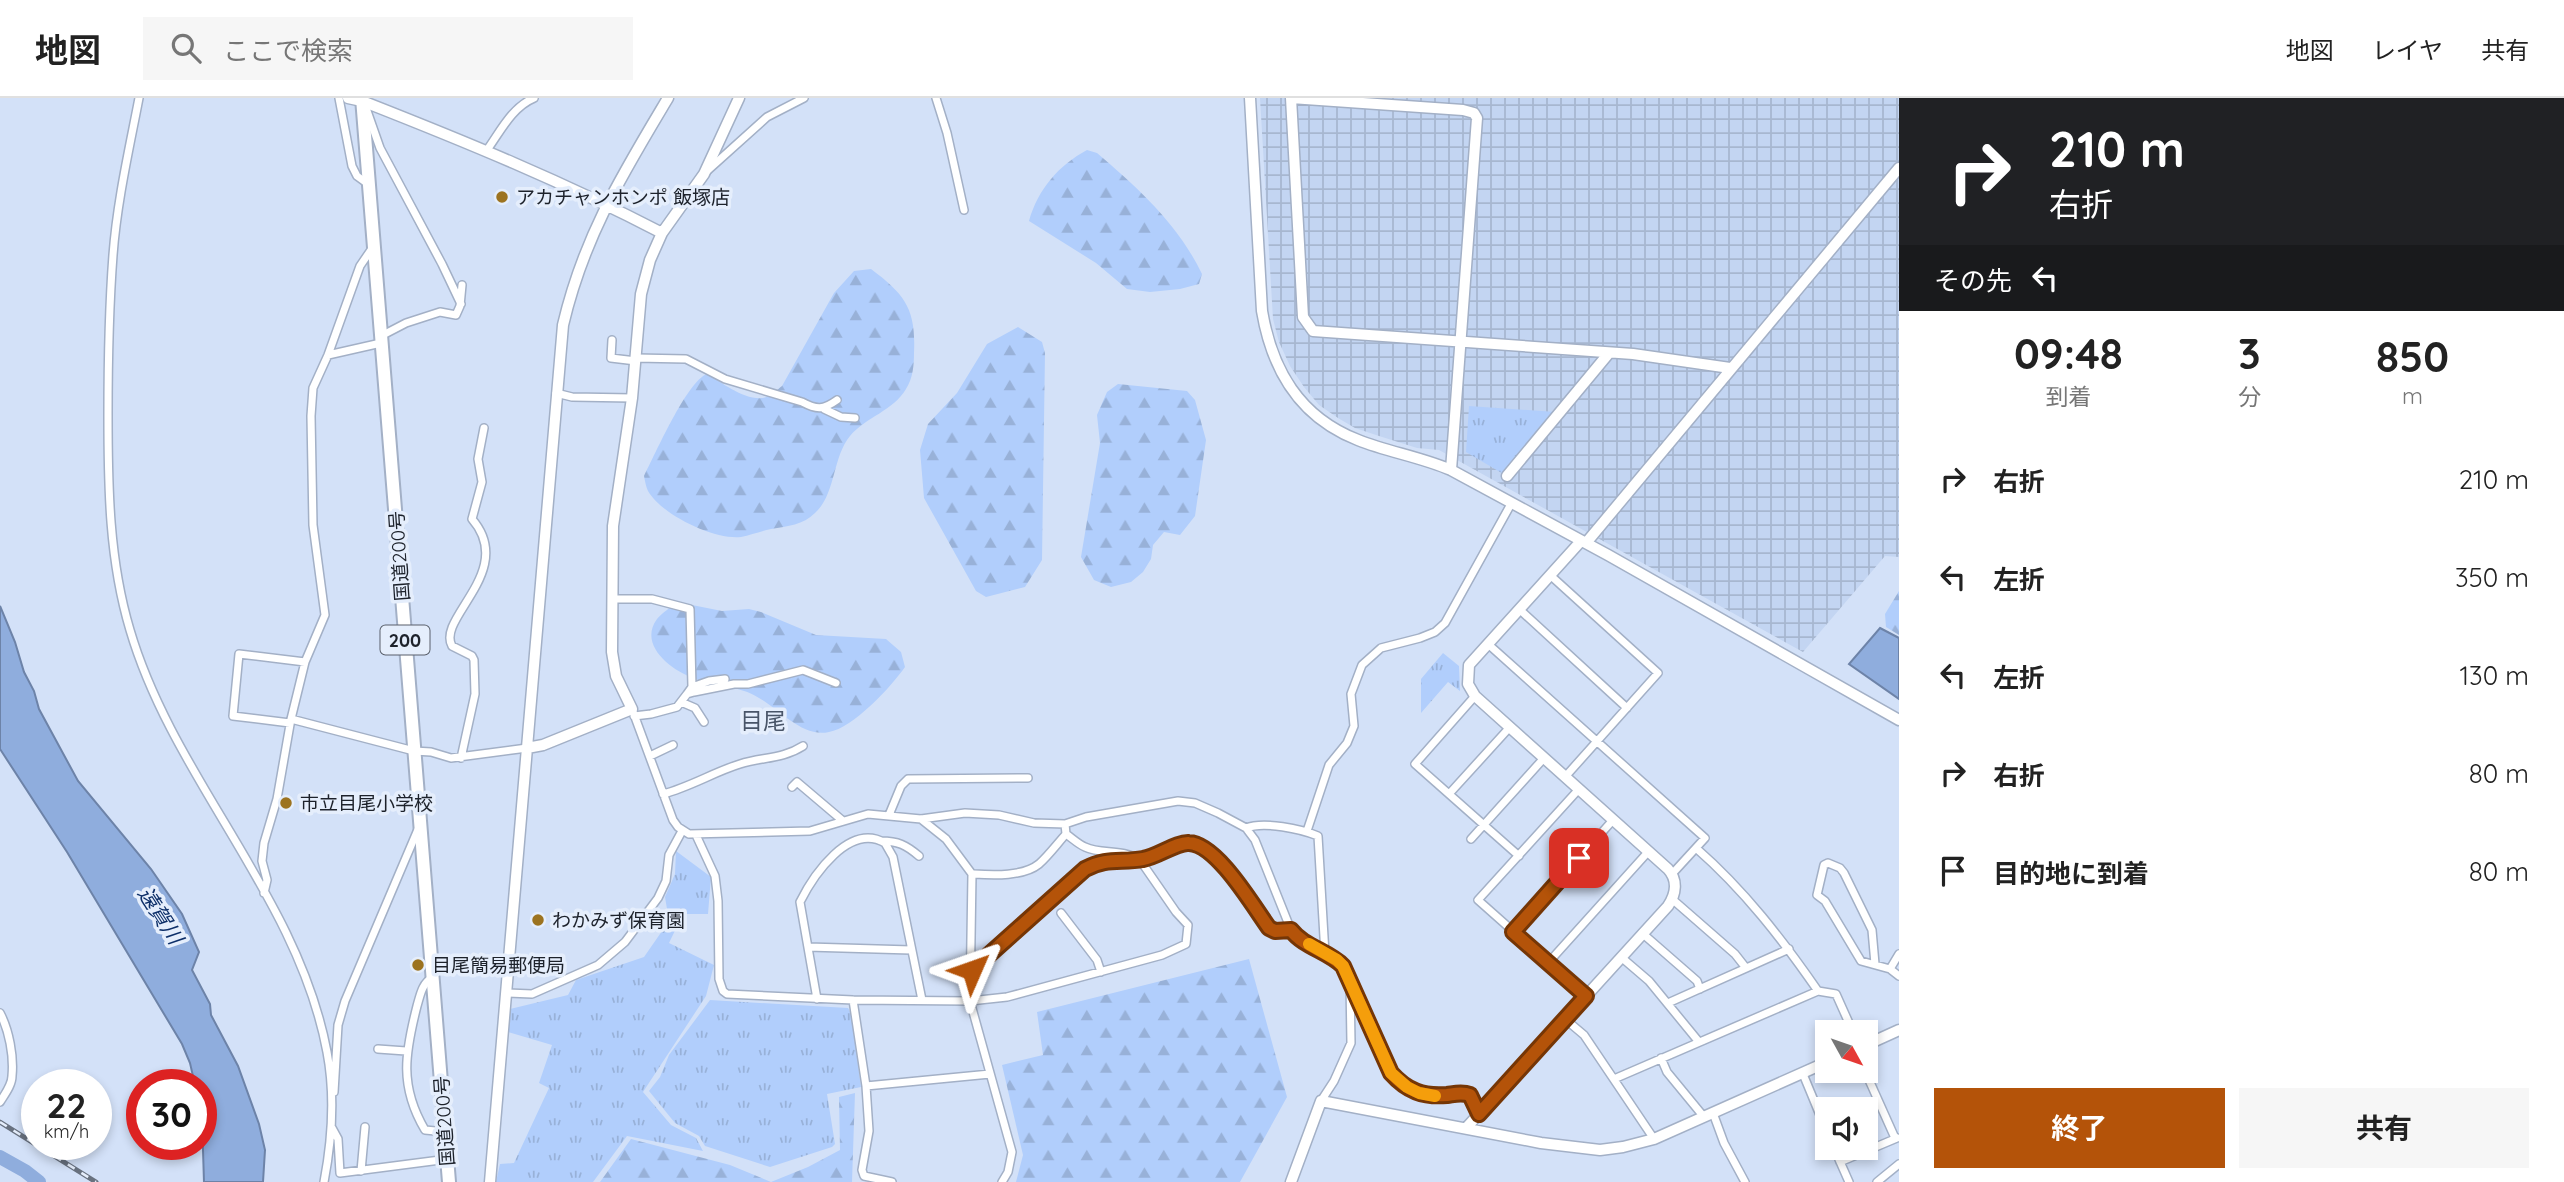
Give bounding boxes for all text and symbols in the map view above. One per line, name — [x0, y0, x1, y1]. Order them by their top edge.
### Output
search box — [143, 17, 633, 80]
text: 地図 — [35, 29, 101, 70]
icon: search — [167, 29, 205, 67]
text: ここで検索 — [223, 34, 353, 67]
text: 地図 — [2286, 35, 2334, 65]
text: レイヤ — [2372, 35, 2443, 65]
text: 共有 — [2481, 35, 2529, 65]
text: 210 m — [2049, 118, 2185, 179]
icon: right — [1934, 126, 2025, 217]
text: 右折 — [2049, 184, 2113, 224]
place label: アカチャンホンポ 飯塚店 — [516, 185, 730, 209]
marker: アカチャンホンポ 飯塚店 — [494, 189, 510, 205]
icon: left — [2026, 259, 2064, 297]
text: その先 — [1934, 264, 2012, 297]
text: 09:48 — [2014, 327, 2123, 380]
text: 3 — [2238, 327, 2261, 380]
text: 850 — [2376, 330, 2449, 383]
text: m — [2402, 381, 2423, 410]
text: 到着 — [2045, 382, 2091, 411]
text: 分 — [2238, 382, 2261, 411]
icon: right — [1934, 460, 1972, 498]
text: 210 m — [2459, 463, 2529, 496]
text: 右折 — [1993, 465, 2045, 498]
street label: 国道200号 — [384, 510, 414, 602]
icon: left — [1934, 558, 1972, 596]
text: 350 m — [2455, 561, 2529, 594]
text: 左折 — [1993, 563, 2045, 596]
road number: 200 — [380, 626, 430, 654]
icon: left — [1934, 656, 1972, 694]
text: 130 m — [2459, 659, 2529, 692]
text: 左折 — [1993, 661, 2045, 694]
district label: 目尾 — [740, 706, 786, 735]
icon: right — [1934, 754, 1972, 792]
text: 80 m — [2469, 757, 2529, 790]
text: 右折 — [1993, 759, 2045, 792]
place label: 市立目尾小学校 — [300, 791, 433, 815]
marker: 市立目尾小学校 — [278, 795, 294, 811]
pin — [1549, 828, 1609, 888]
icon: arrive — [1560, 839, 1598, 877]
icon: arrive — [1934, 852, 1972, 890]
text: 80 m — [2469, 855, 2529, 888]
text: 目的地に到着 — [1993, 857, 2149, 890]
water label: 遠賀川 — [133, 882, 190, 950]
place label: わかみず保育園 — [552, 908, 685, 932]
marker: わかみず保育園 — [530, 912, 546, 928]
position arrow — [935, 933, 1009, 1007]
place label: 目尾簡易郵便局 — [432, 953, 565, 977]
marker: 目尾簡易郵便局 — [410, 957, 426, 973]
north arrow — [1815, 1020, 1878, 1083]
map controls — [1815, 1020, 1878, 1160]
speed limit sign: 30 — [126, 1069, 217, 1160]
street label: 国道200号 — [429, 1075, 459, 1167]
text: 22 — [47, 1083, 86, 1127]
button: 終了 — [1934, 1088, 2225, 1168]
button: 共有 — [2239, 1088, 2529, 1168]
button: sound — [1815, 1097, 1878, 1160]
text: km/h — [44, 1120, 89, 1143]

